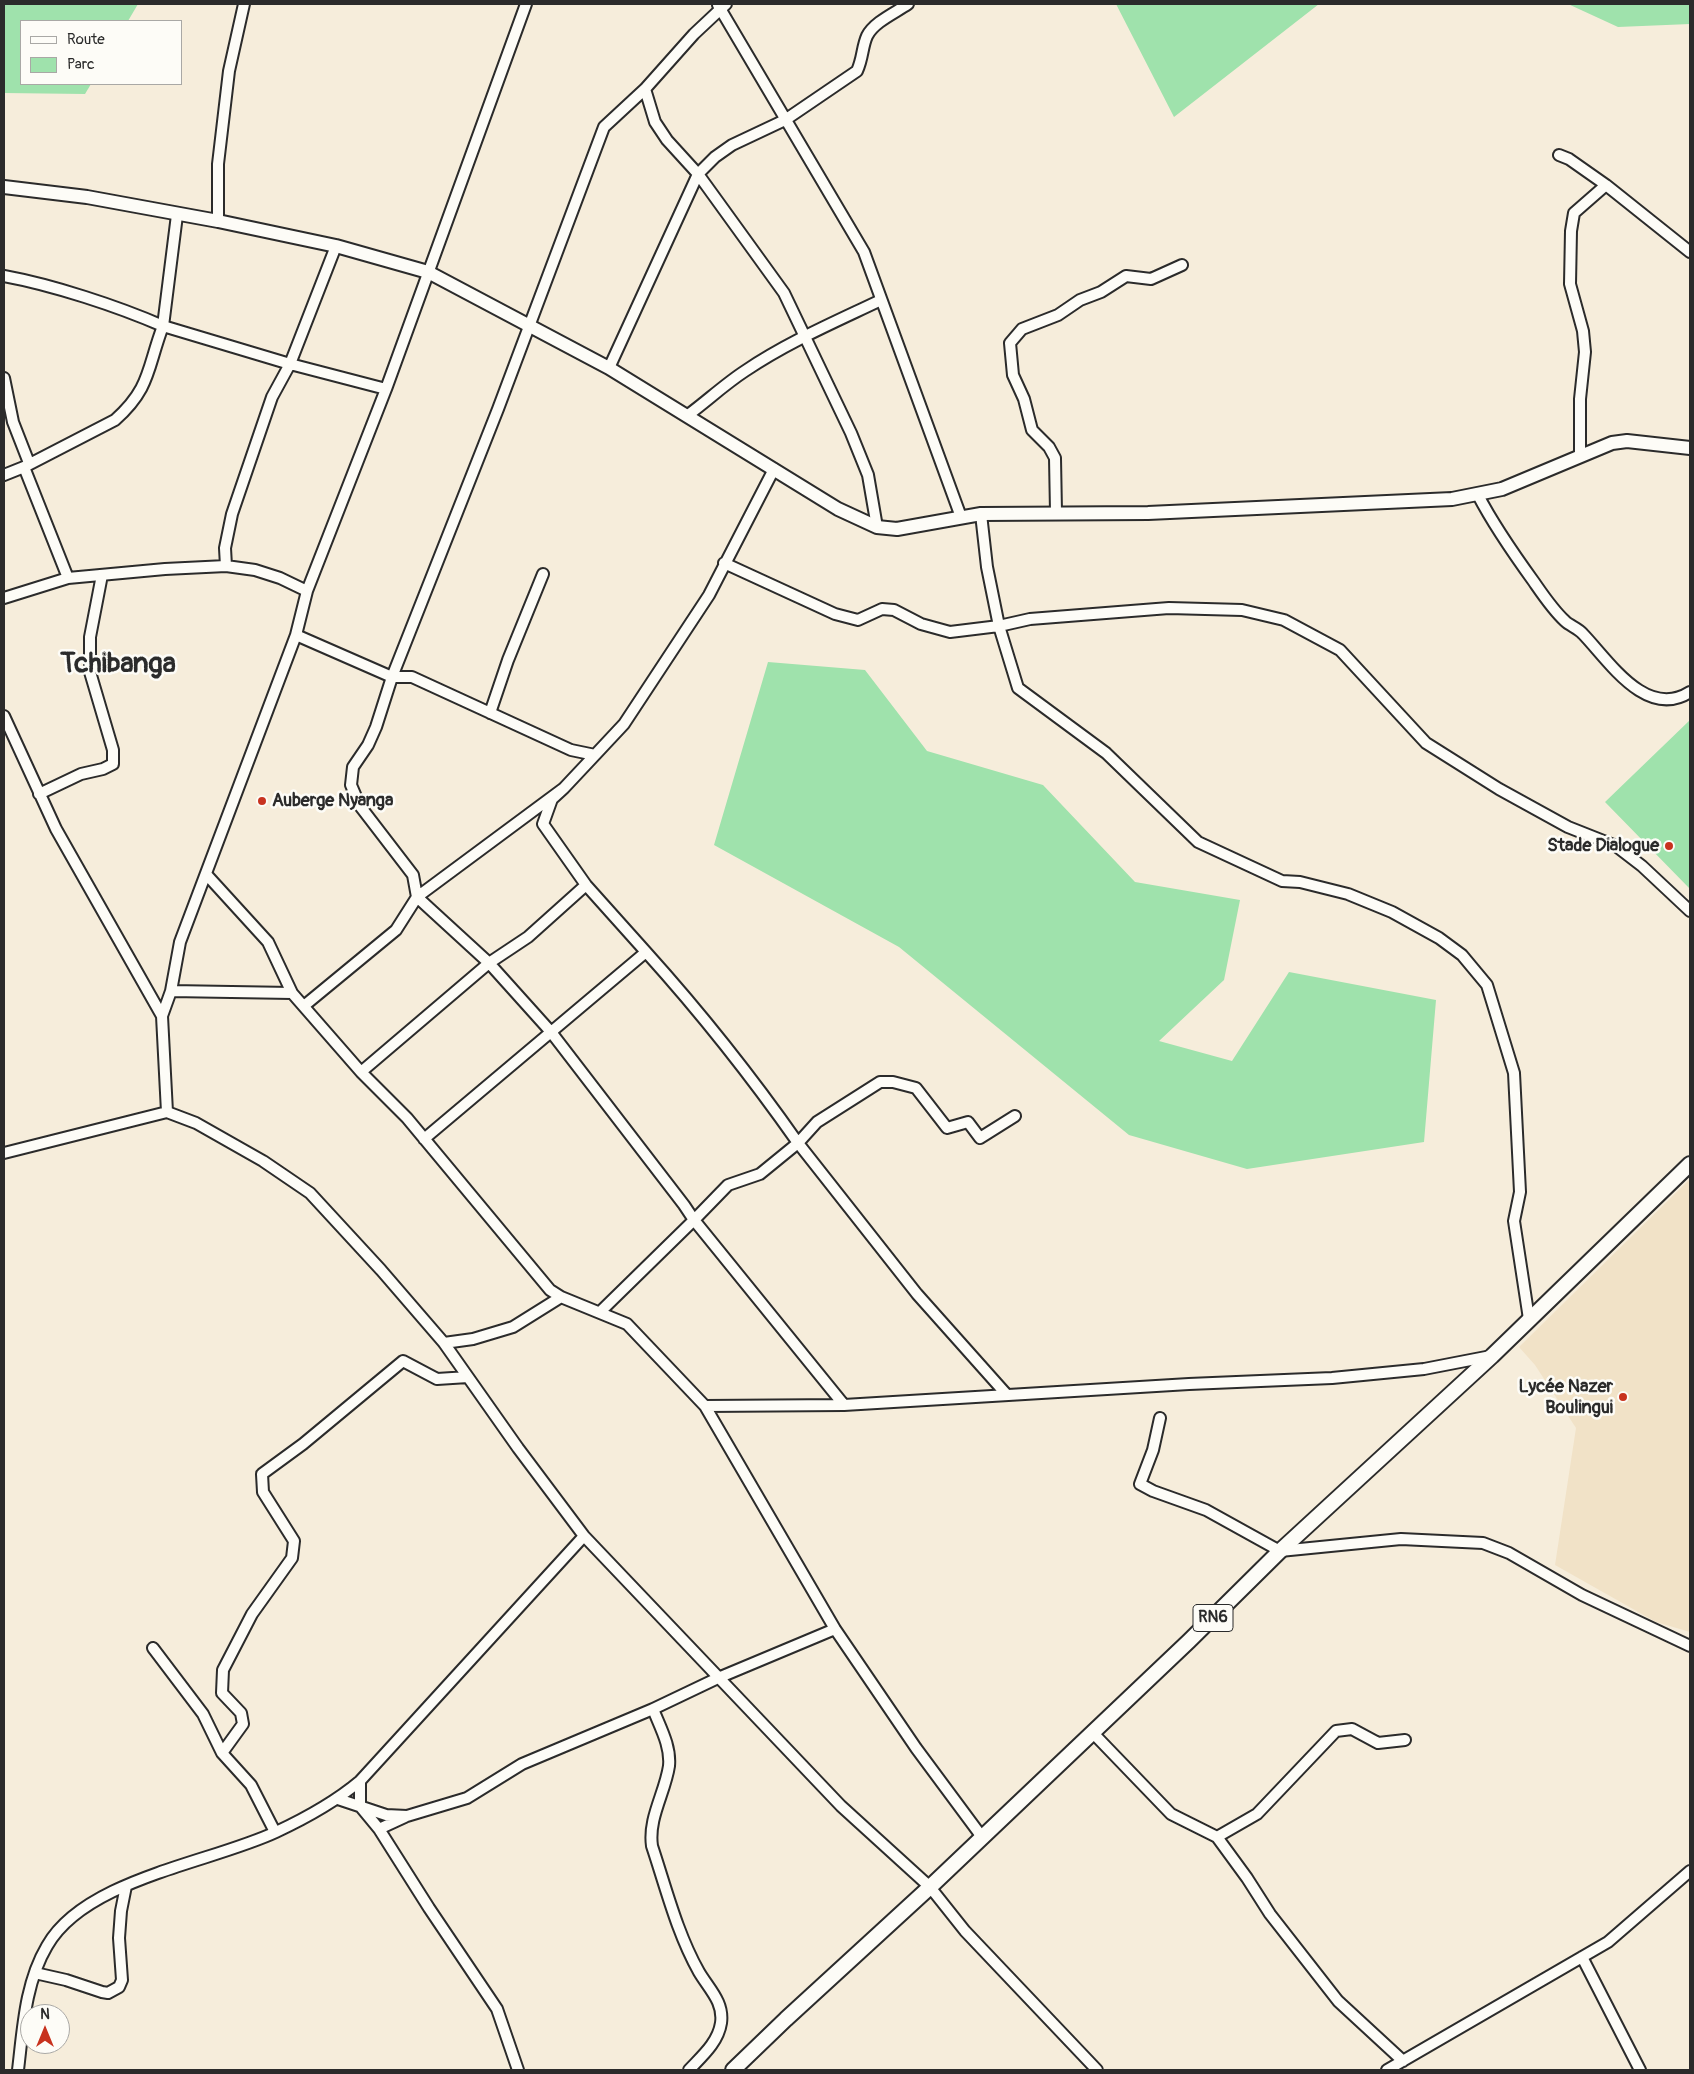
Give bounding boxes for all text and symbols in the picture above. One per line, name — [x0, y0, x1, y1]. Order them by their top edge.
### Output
legend — [20, 20, 182, 85]
text: Route — [67, 30, 105, 49]
text: Parc — [67, 55, 95, 74]
district label: Tchibanga — [60, 648, 176, 682]
place label: Auberge Nyanga — [272, 790, 393, 812]
marker: Auberge Nyanga — [256, 795, 268, 807]
place label: Stade Dialogue — [1547, 835, 1659, 857]
marker: Stade Dialogue — [1663, 840, 1675, 852]
place label: Lycée Nazer Boulingui — [1518, 1376, 1613, 1418]
marker: Lycée Nazer Boulingui — [1617, 1391, 1629, 1403]
road number: RN6 — [1193, 1605, 1233, 1632]
north arrow — [20, 2004, 70, 2054]
text: N — [40, 2006, 50, 2023]

